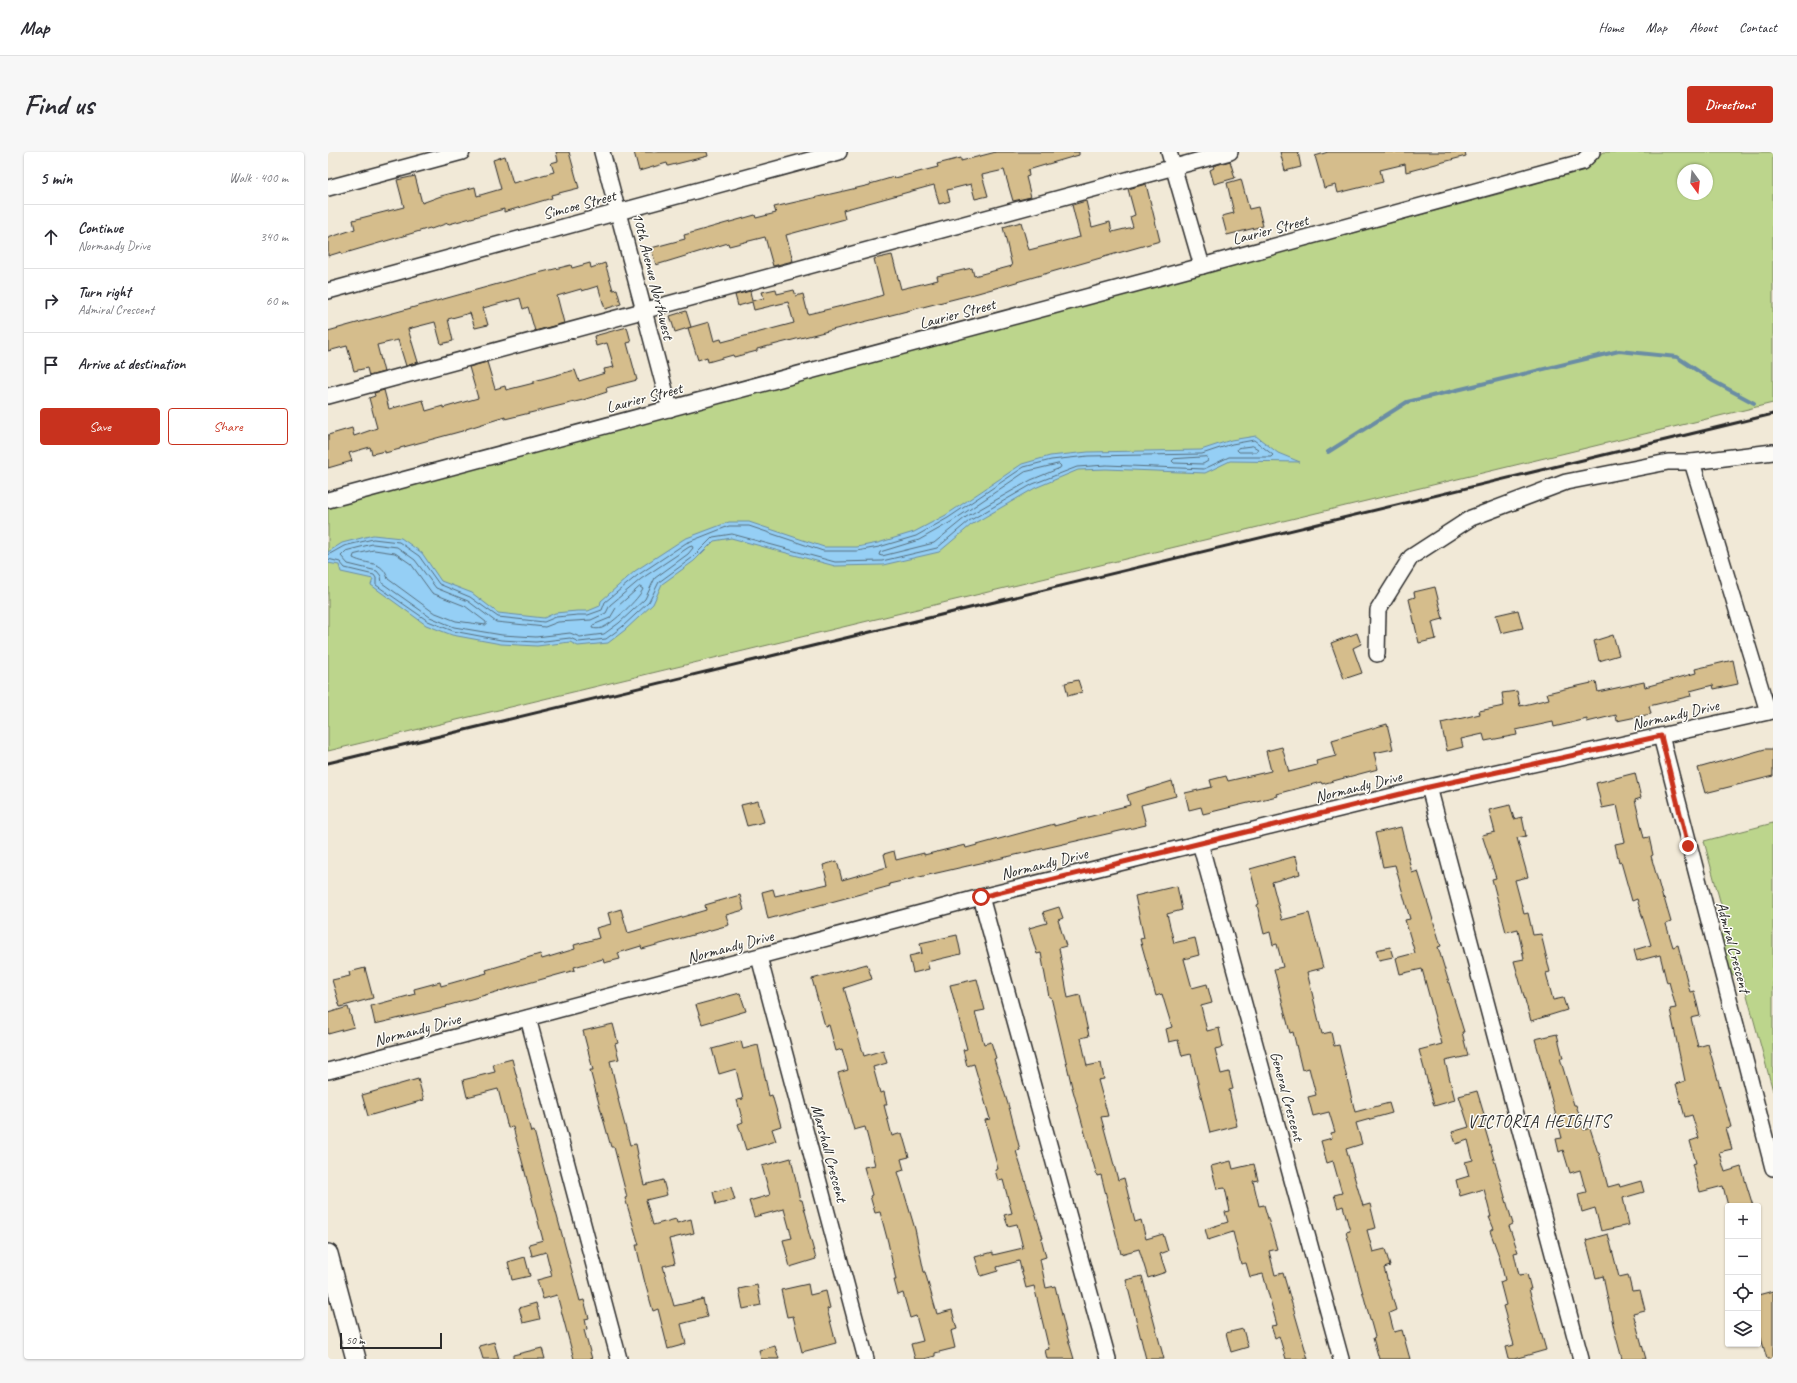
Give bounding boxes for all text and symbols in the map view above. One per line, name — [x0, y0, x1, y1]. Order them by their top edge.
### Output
text: Map — [20, 16, 50, 40]
text: Home — [1598, 19, 1624, 36]
text: Map — [1646, 19, 1667, 36]
text: About — [1689, 19, 1717, 36]
text: Contact — [1739, 19, 1777, 36]
button: Directions — [1687, 86, 1773, 123]
text: Find us — [24, 87, 94, 122]
north arrow — [1677, 164, 1713, 200]
text: 5 min — [40, 168, 72, 189]
text: Walk · 400 m — [229, 170, 288, 186]
street label: Simcoe Street — [540, 185, 620, 224]
street label: Laurier Street — [1230, 210, 1312, 250]
street label: 10th Avenue Northwest — [628, 211, 679, 343]
text: Continue — [78, 219, 123, 238]
icon: ahead — [40, 226, 62, 248]
text: 340 m — [260, 229, 288, 245]
text: Normandy Drive — [78, 238, 150, 254]
text: Turn right — [78, 283, 131, 302]
icon: right — [40, 290, 62, 312]
text: 60 m — [266, 293, 288, 309]
street label: Laurier Street — [917, 294, 999, 334]
text: Admiral Crescent — [78, 302, 154, 318]
icon: arrive — [40, 354, 62, 376]
text: Arrive at destination — [78, 355, 185, 374]
street label: Laurier Street — [604, 378, 686, 418]
button: Save — [40, 408, 160, 445]
button: Share — [168, 408, 288, 445]
street label: Normandy Drive — [1630, 695, 1722, 735]
street label: Normandy Drive — [1313, 766, 1405, 807]
route end — [1679, 837, 1697, 855]
street label: Normandy Drive — [999, 843, 1091, 884]
route start — [972, 888, 990, 906]
street label: Admiral Crescent — [1711, 900, 1755, 997]
street label: Normandy Drive — [685, 925, 777, 968]
street label: Normandy Drive — [372, 1008, 464, 1051]
street label: General Crescent — [1265, 1049, 1309, 1145]
street label: Marshall Crescent — [806, 1102, 852, 1206]
district label: VICTORIA HEIGHTS — [1468, 1111, 1613, 1132]
map controls — [1725, 1203, 1761, 1347]
button: + — [1725, 1203, 1761, 1239]
button: − — [1725, 1239, 1761, 1275]
button: locate — [1725, 1275, 1761, 1311]
button: layers — [1725, 1311, 1761, 1347]
scale bar — [340, 1331, 442, 1350]
text: 50 m — [346, 1333, 365, 1347]

